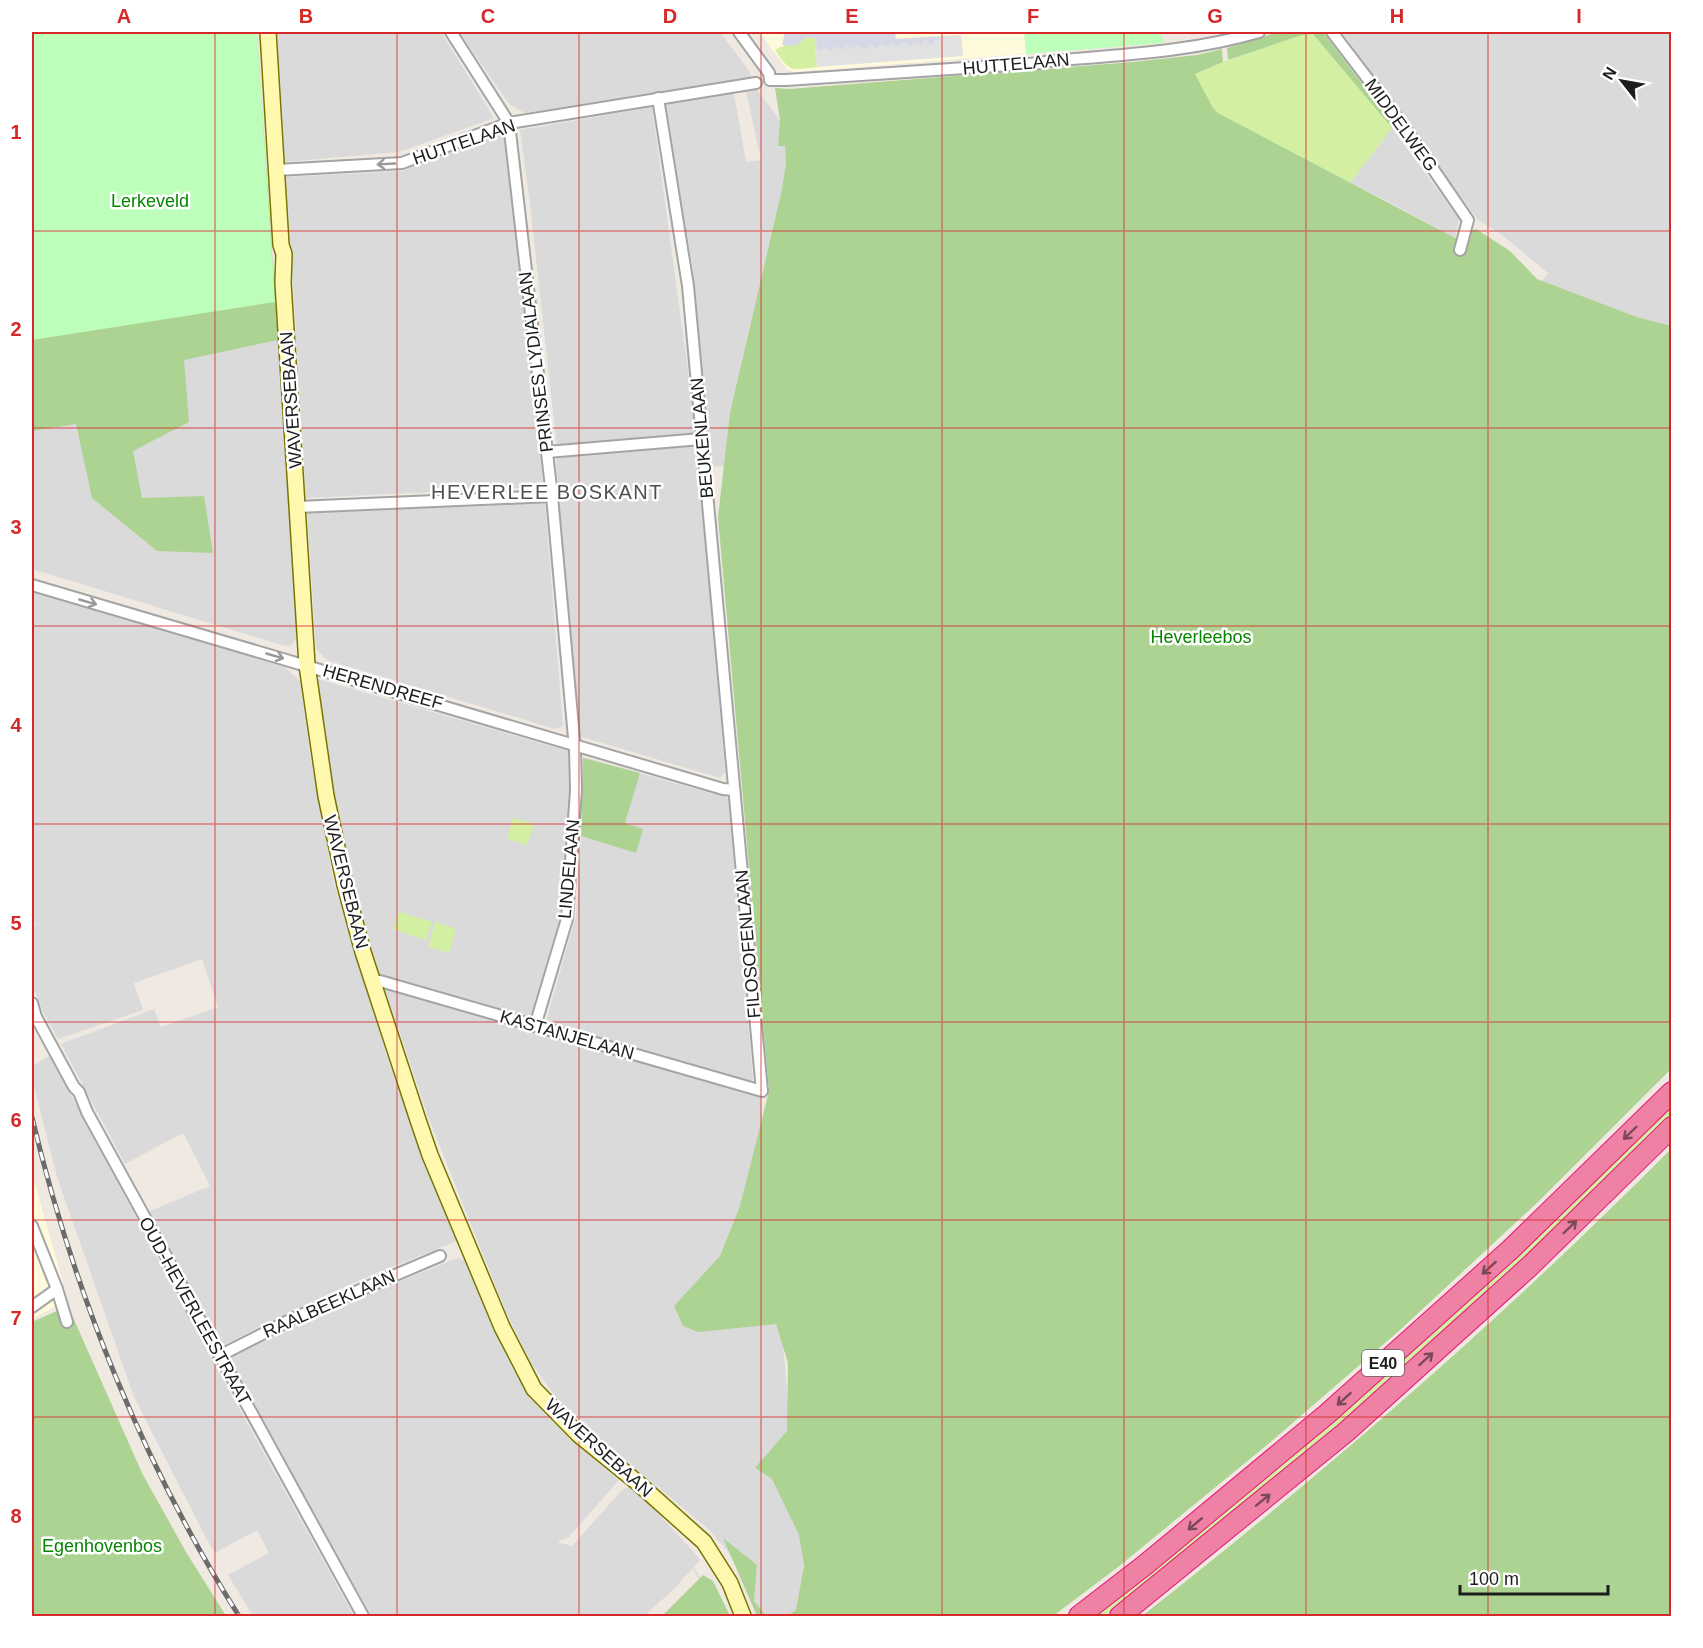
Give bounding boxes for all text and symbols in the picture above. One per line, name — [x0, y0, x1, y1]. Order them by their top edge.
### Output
text: A — [117, 5, 131, 27]
text: B — [299, 5, 313, 27]
text: C — [481, 5, 495, 27]
text: D — [663, 5, 677, 27]
text: E — [845, 5, 859, 27]
text: F — [1027, 5, 1039, 27]
text: G — [1207, 5, 1223, 27]
text: H — [1390, 5, 1404, 27]
text: I — [1576, 5, 1582, 27]
street label: HUTTELAAN — [962, 49, 1070, 79]
north arrow — [1592, 51, 1652, 111]
text: N — [1599, 64, 1620, 83]
street label: MIDDELWEG — [1361, 75, 1441, 175]
street label: HUTTELAAN — [410, 115, 518, 169]
text: 1 — [10, 121, 22, 143]
one-way arrow — [376, 158, 396, 169]
park label: Lerkeveld — [111, 191, 189, 211]
street label: PRINSES LYDIALAAN — [515, 271, 557, 453]
text: 2 — [10, 318, 22, 340]
street label: WAVERSEBAAN — [276, 331, 306, 469]
street label: BEUKENLAAN — [687, 377, 717, 499]
district label: HEVERLEE BOSKANT — [431, 481, 663, 503]
text: 3 — [10, 516, 22, 538]
one-way arrow — [78, 597, 97, 608]
park label: Heverleebos — [1150, 627, 1252, 647]
one-way arrow — [265, 651, 284, 662]
street label: HERENDREEF — [321, 660, 445, 714]
text: 4 — [10, 714, 22, 736]
street label: WAVERSEBAAN — [320, 813, 372, 951]
street label: LINDELAAN — [555, 818, 583, 920]
street label: FILOSOFENLAAN — [732, 869, 764, 1019]
text: 5 — [10, 912, 22, 934]
street label: KASTANJELAAN — [498, 1006, 636, 1064]
text: 6 — [10, 1109, 22, 1131]
one-way arrow — [1622, 1126, 1637, 1141]
street label: OUD-HEVERLEESTRAAT — [135, 1214, 255, 1408]
one-way arrow — [1562, 1220, 1577, 1234]
one-way arrow — [1482, 1261, 1497, 1275]
street label: RAALBEEKLAAN — [260, 1266, 398, 1342]
text: 7 — [10, 1307, 22, 1329]
road number: E40 — [1362, 1350, 1404, 1376]
one-way arrow — [1419, 1352, 1434, 1366]
one-way arrow — [1337, 1392, 1352, 1406]
street label: WAVERSEBAAN — [541, 1395, 657, 1501]
one-way arrow — [1255, 1493, 1270, 1507]
text: 8 — [10, 1505, 22, 1527]
one-way arrow — [1187, 1517, 1203, 1530]
park label: Egenhovenbos — [42, 1536, 162, 1556]
scale bar — [1460, 1558, 1608, 1596]
text: 100 m — [1469, 1569, 1519, 1589]

